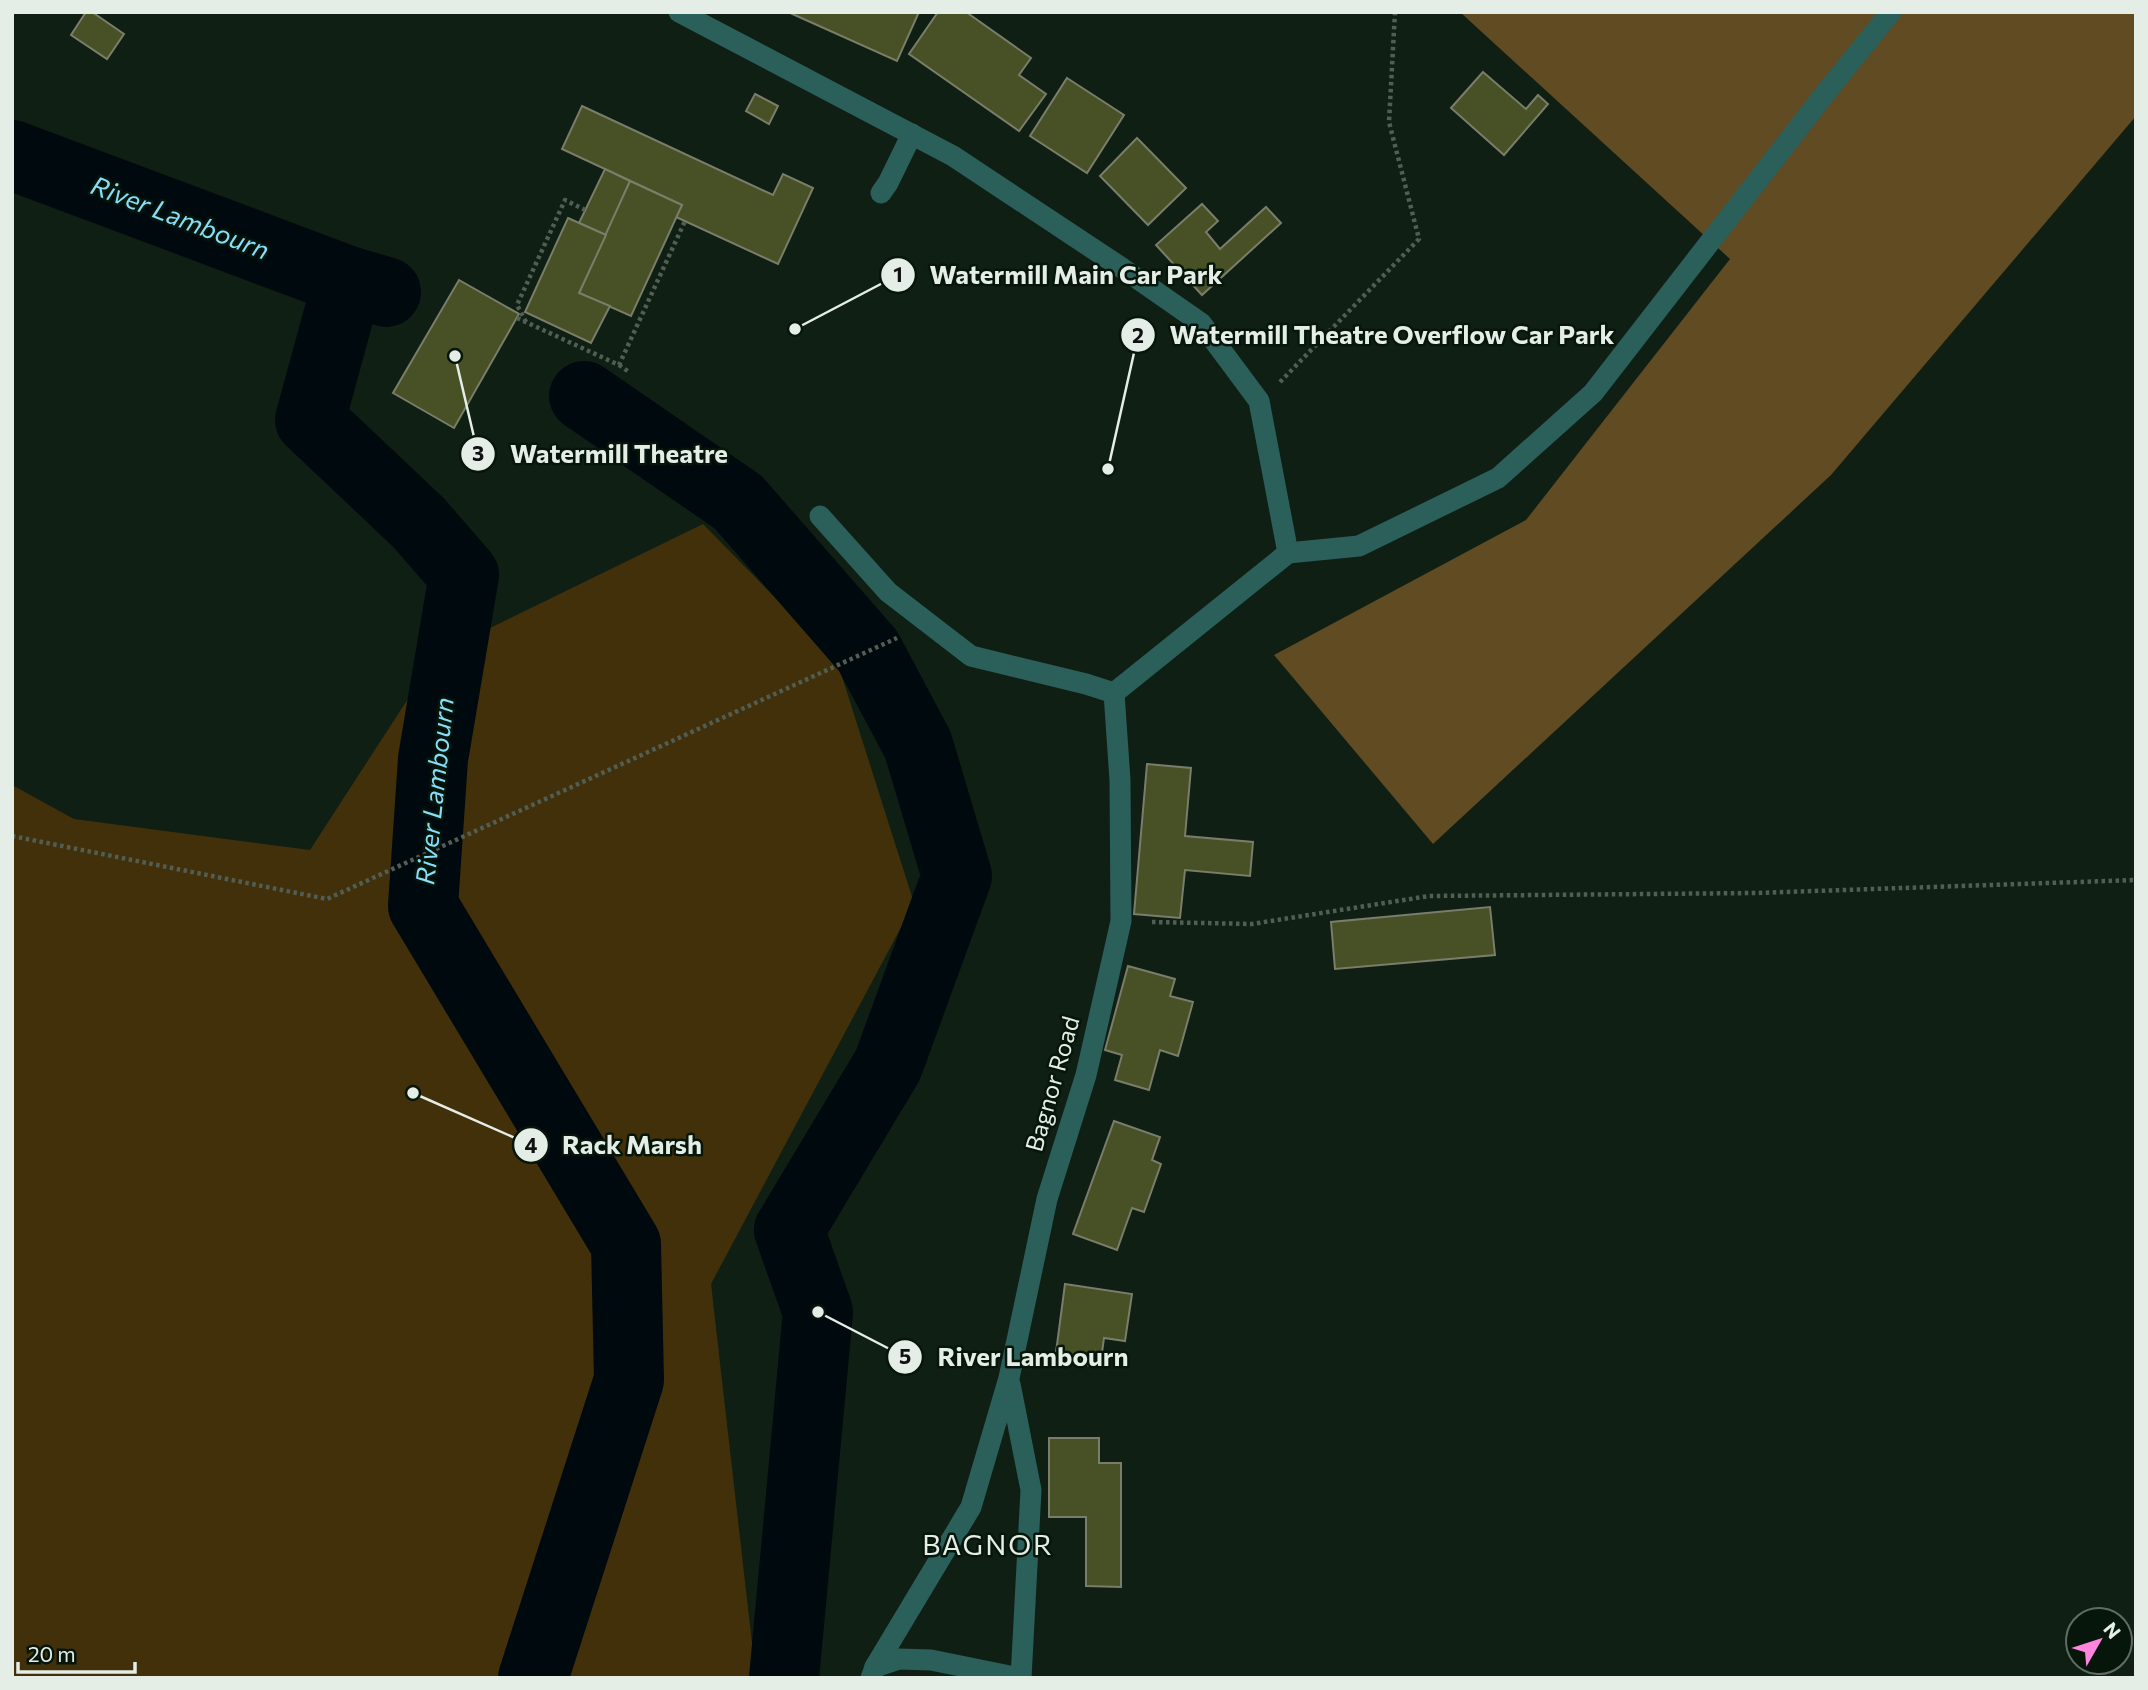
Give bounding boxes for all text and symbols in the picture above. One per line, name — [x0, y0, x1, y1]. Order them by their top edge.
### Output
water label: River Lambourn — [87, 168, 274, 265]
callout: Watermill Main Car Park — [880, 251, 1236, 298]
text: Watermill Main Car Park — [930, 258, 1223, 289]
text: 1 — [893, 261, 903, 286]
callout: Watermill Theatre Overflow Car Park — [1120, 312, 1628, 359]
text: Watermill Theatre Overflow Car Park — [1170, 318, 1615, 349]
text: 2 — [1132, 322, 1144, 347]
callout: Watermill Theatre — [461, 430, 742, 477]
text: Watermill Theatre — [510, 437, 728, 468]
text: 3 — [472, 440, 484, 465]
water label: River Lambourn — [408, 696, 459, 886]
street label: Bagnor Road — [1018, 1013, 1085, 1155]
callout: Rack Marsh — [513, 1122, 716, 1169]
text: Rack Marsh — [562, 1128, 702, 1159]
text: 4 — [525, 1132, 538, 1157]
callout: River Lambourn — [888, 1333, 1142, 1380]
text: River Lambourn — [937, 1340, 1129, 1371]
text: 5 — [899, 1343, 911, 1368]
district label: BAGNOR — [922, 1527, 1054, 1561]
north arrow — [2064, 1606, 2134, 1676]
text: N — [2099, 1617, 2126, 1643]
scale bar — [18, 1630, 135, 1674]
text: 20 m — [28, 1641, 76, 1666]

